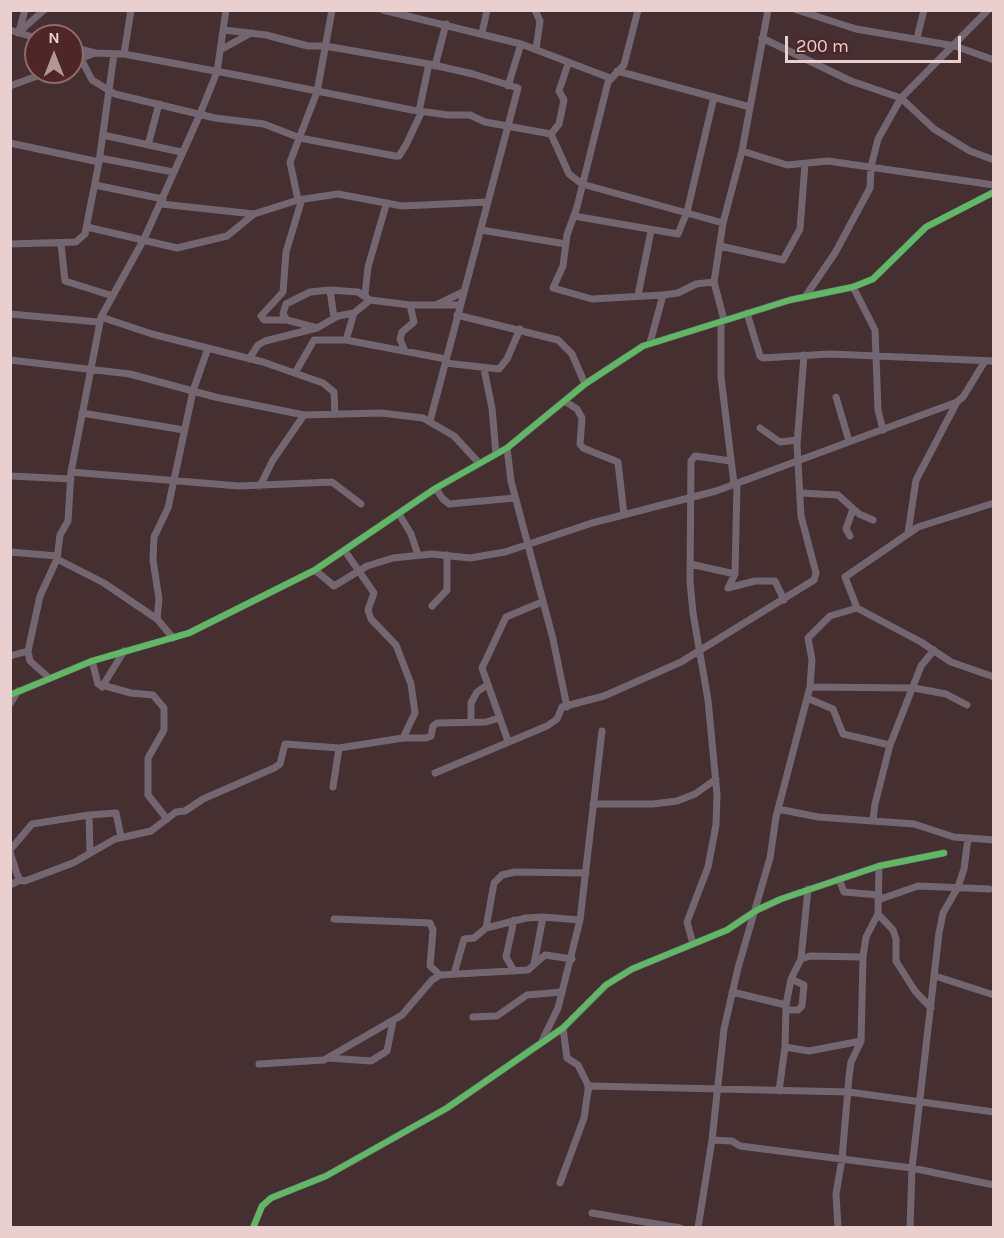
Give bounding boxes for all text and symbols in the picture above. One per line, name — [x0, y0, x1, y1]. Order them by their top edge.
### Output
north arrow — [24, 24, 84, 84]
scale bar — [788, 24, 964, 62]
text: N — [48, 28, 60, 47]
text: 200 m — [796, 35, 849, 57]

